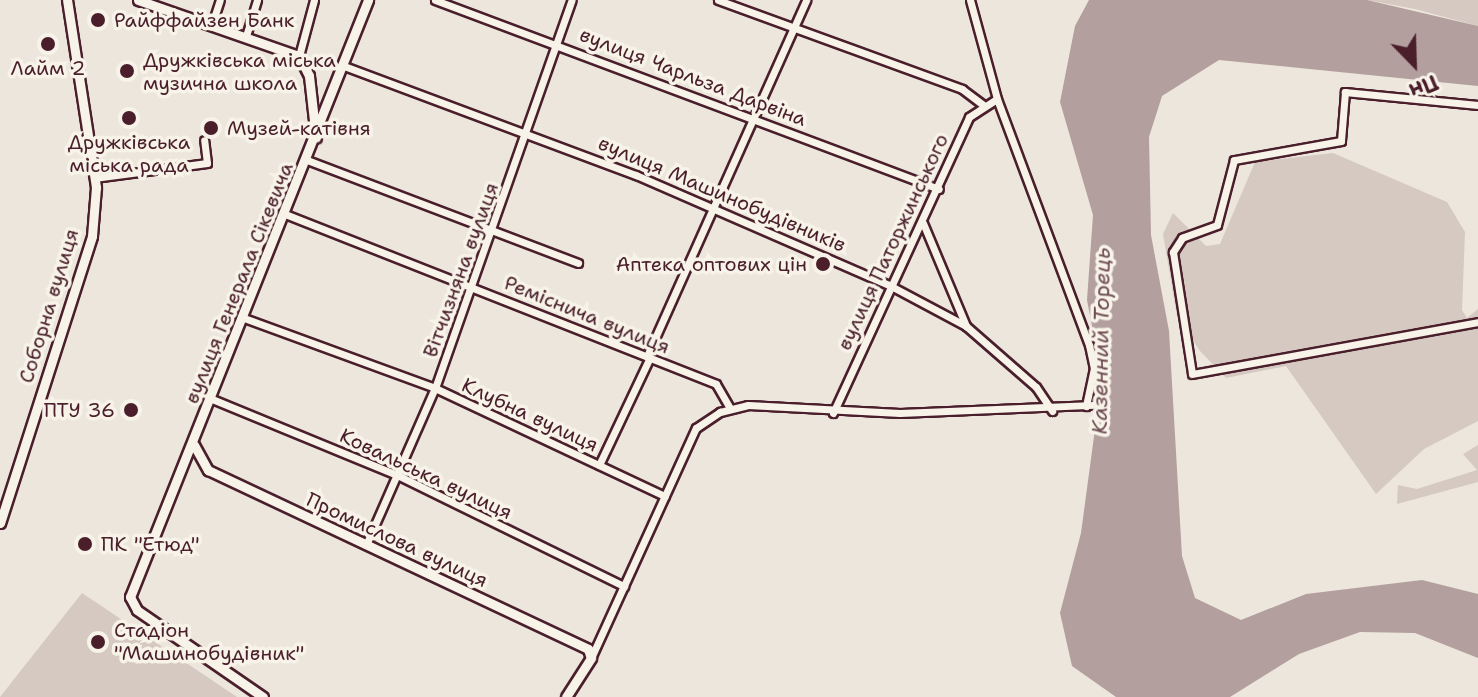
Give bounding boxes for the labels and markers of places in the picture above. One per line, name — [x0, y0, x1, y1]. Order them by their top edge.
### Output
place label: Райффайзен Банк — [114, 8, 294, 32]
marker: Райффайзен Банк — [89, 11, 107, 29]
marker: Лайм 2 — [39, 35, 57, 53]
place label: Дружківська міська музична школа — [143, 48, 336, 95]
place label: Лайм 2 — [10, 56, 86, 80]
marker: Дружківська міська музична школа — [118, 62, 136, 80]
marker: Дружківська міська рада — [120, 109, 138, 127]
place label: Музей-катівня — [227, 116, 371, 140]
marker: Музей-катівня — [202, 119, 220, 137]
place label: Дружківська міська рада — [68, 130, 190, 177]
place label: Аптека оптових цін — [616, 252, 807, 276]
marker: Аптека оптових цін — [814, 255, 832, 273]
place label: ПТУ 36 — [44, 398, 115, 422]
marker: ПТУ 36 — [122, 401, 140, 419]
place label: ПК "Етюд" — [101, 532, 200, 556]
marker: ПК "Етюд" — [76, 535, 94, 553]
place label: Стадіон "Машинобудівник" — [114, 618, 305, 665]
marker: Стадіон "Машинобудівник" — [89, 633, 107, 651]

